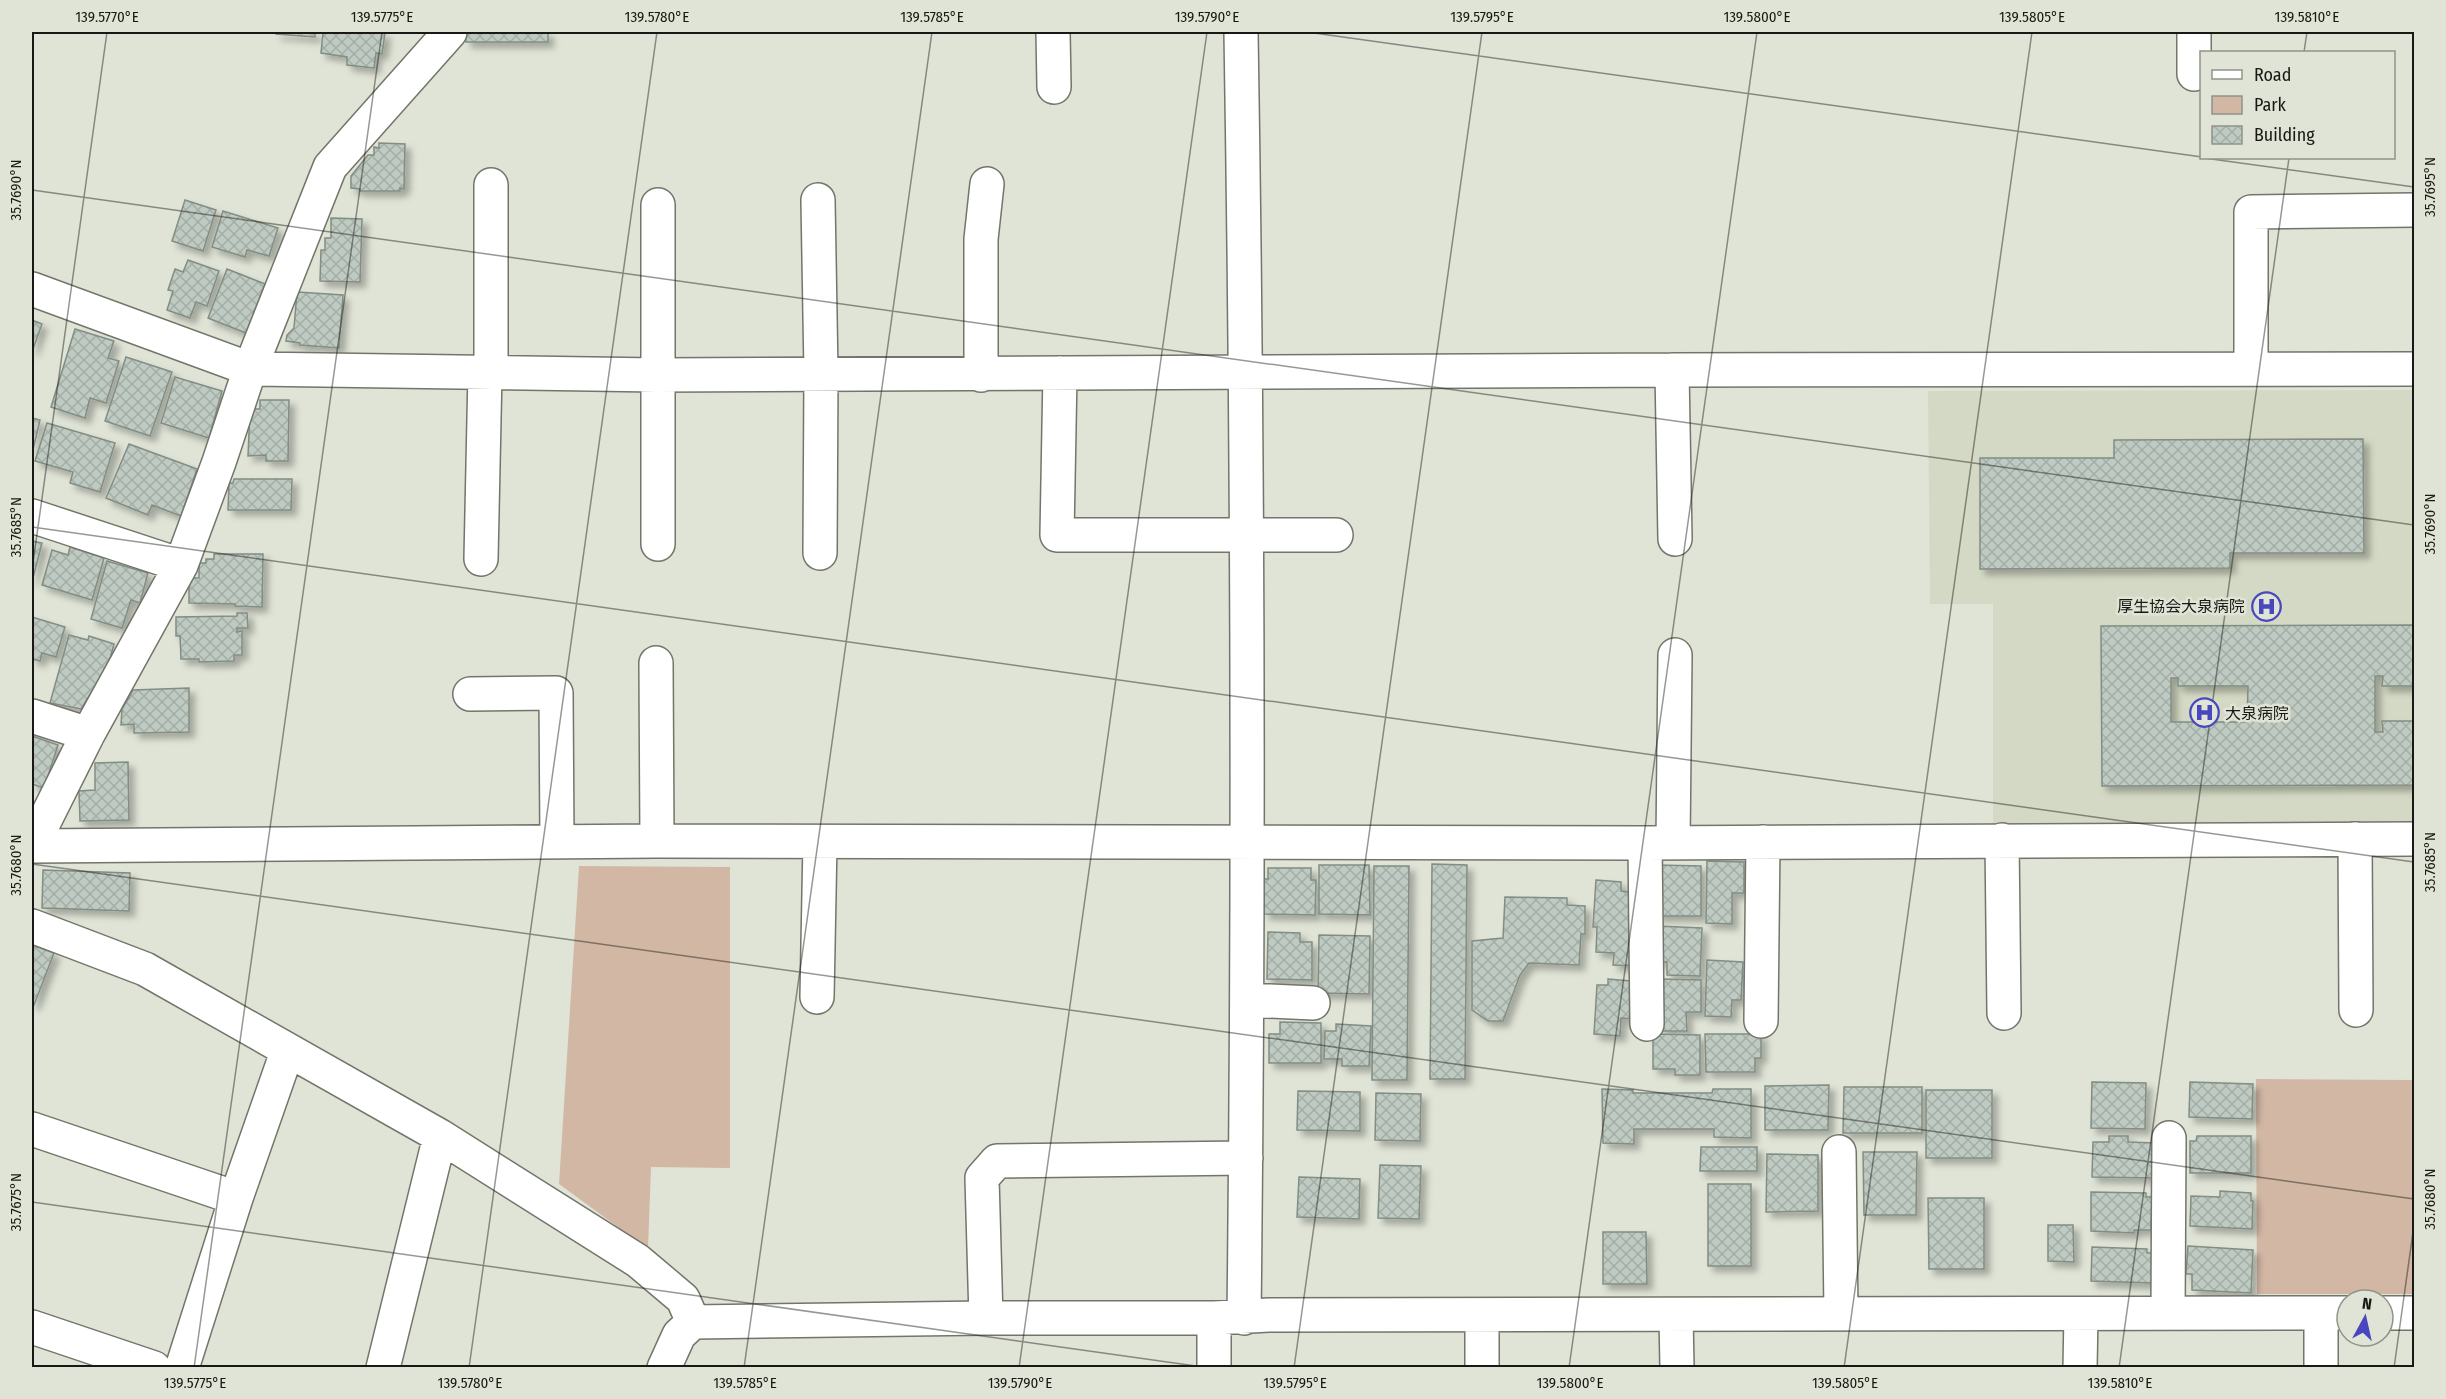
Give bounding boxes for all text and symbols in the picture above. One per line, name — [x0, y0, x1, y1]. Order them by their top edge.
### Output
text: 139.5770°E — [75, 8, 139, 26]
text: 139.5775°E — [351, 8, 413, 26]
text: 139.5780°E — [625, 8, 689, 26]
text: 139.5785°E — [900, 8, 964, 26]
text: 139.5790°E — [1175, 8, 1239, 26]
text: 139.5795°E — [1450, 8, 1514, 26]
text: 139.5800°E — [1723, 8, 1791, 26]
text: 139.5805°E — [1999, 8, 2065, 26]
text: 139.5810°E — [2275, 8, 2339, 26]
legend — [2200, 51, 2395, 159]
text: Road — [2254, 64, 2291, 86]
text: Park — [2254, 94, 2287, 116]
text: Building — [2254, 124, 2315, 146]
text: 35.7695°N — [2421, 157, 2439, 217]
text: 35.7690°N — [7, 159, 25, 221]
text: 35.7690°N — [2421, 493, 2439, 555]
text: 35.7685°N — [7, 497, 25, 557]
hospital icon: 厚生協会大泉病院 — [2250, 590, 2282, 622]
place label: 厚生協会大泉病院 — [2117, 597, 2245, 616]
hospital icon: 大泉病院 — [2188, 697, 2220, 729]
place label: 大泉病院 — [2225, 704, 2289, 723]
text: 35.7685°N — [2421, 832, 2439, 892]
text: 35.7680°N — [7, 834, 25, 896]
text: 35.7680°N — [2421, 1168, 2439, 1230]
text: 35.7675°N — [7, 1173, 25, 1231]
north arrow — [2335, 1288, 2395, 1348]
text: N — [2361, 1294, 2373, 1314]
text: 139.5775°E — [164, 1374, 226, 1392]
text: 139.5780°E — [438, 1374, 502, 1392]
text: 139.5785°E — [713, 1374, 777, 1392]
text: 139.5790°E — [988, 1374, 1052, 1392]
text: 139.5795°E — [1263, 1374, 1327, 1392]
text: 139.5800°E — [1536, 1374, 1604, 1392]
text: 139.5805°E — [1812, 1374, 1878, 1392]
text: 139.5810°E — [2088, 1374, 2152, 1392]

